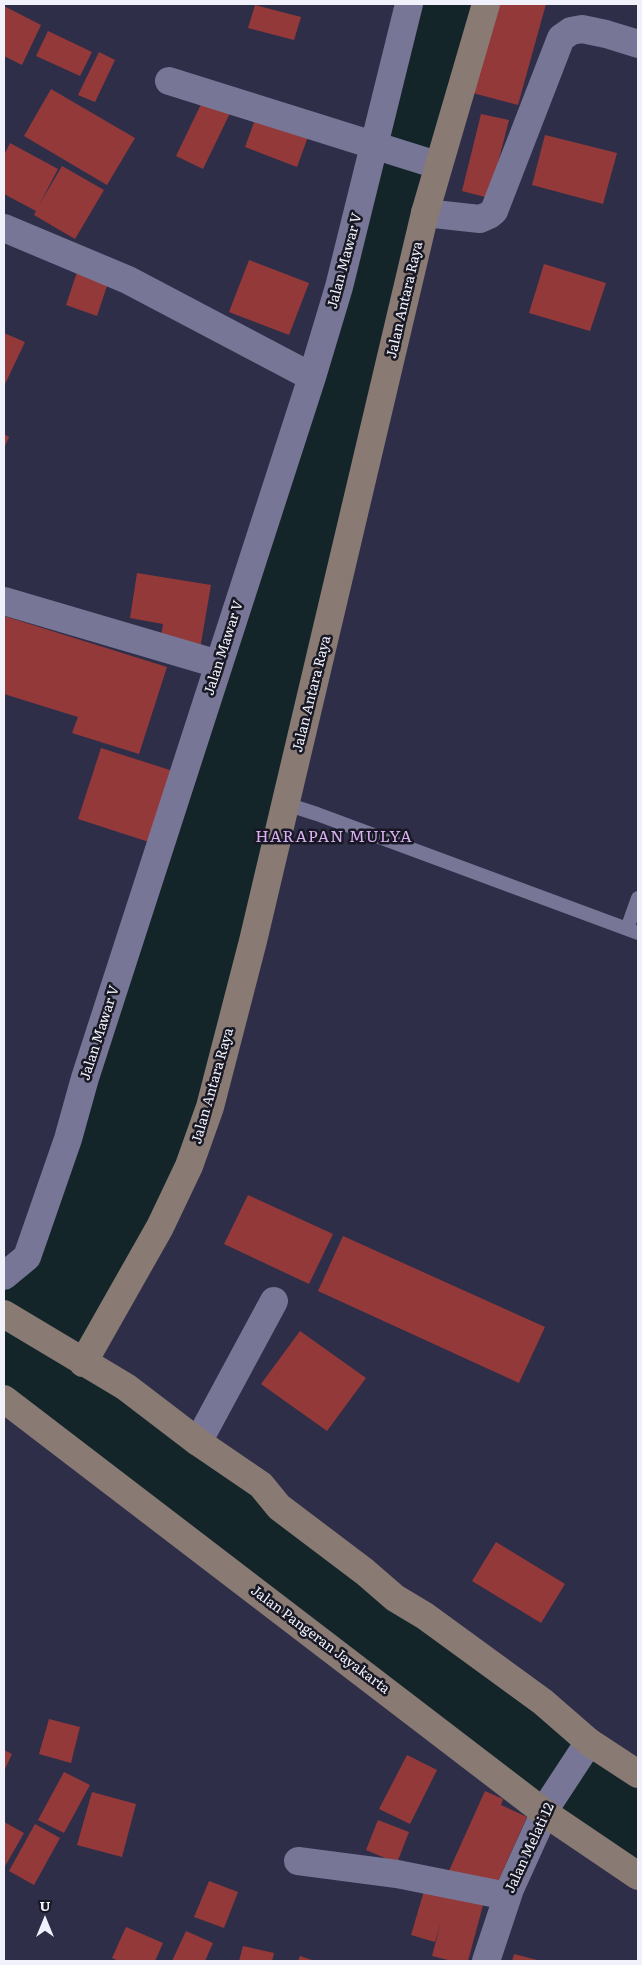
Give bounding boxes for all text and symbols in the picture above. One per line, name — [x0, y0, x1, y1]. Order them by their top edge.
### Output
street label: Jalan Mawar V — [324, 211, 366, 311]
street label: Jalan Antara Raya — [383, 240, 427, 360]
street label: Jalan Mawar V — [201, 598, 247, 698]
street label: Jalan Antara Raya — [289, 634, 335, 754]
district label: HARAPAN MULYA — [254, 827, 414, 847]
street label: Jalan Mawar V — [77, 983, 123, 1083]
street label: Jalan Antara Raya — [188, 1026, 238, 1146]
street label: Jalan Pangeran Jayakarta — [247, 1582, 393, 1698]
street label: Jalan Melati 12 — [502, 1800, 558, 1896]
north arrow — [20, 1895, 70, 1945]
text: U — [39, 1895, 51, 1915]

